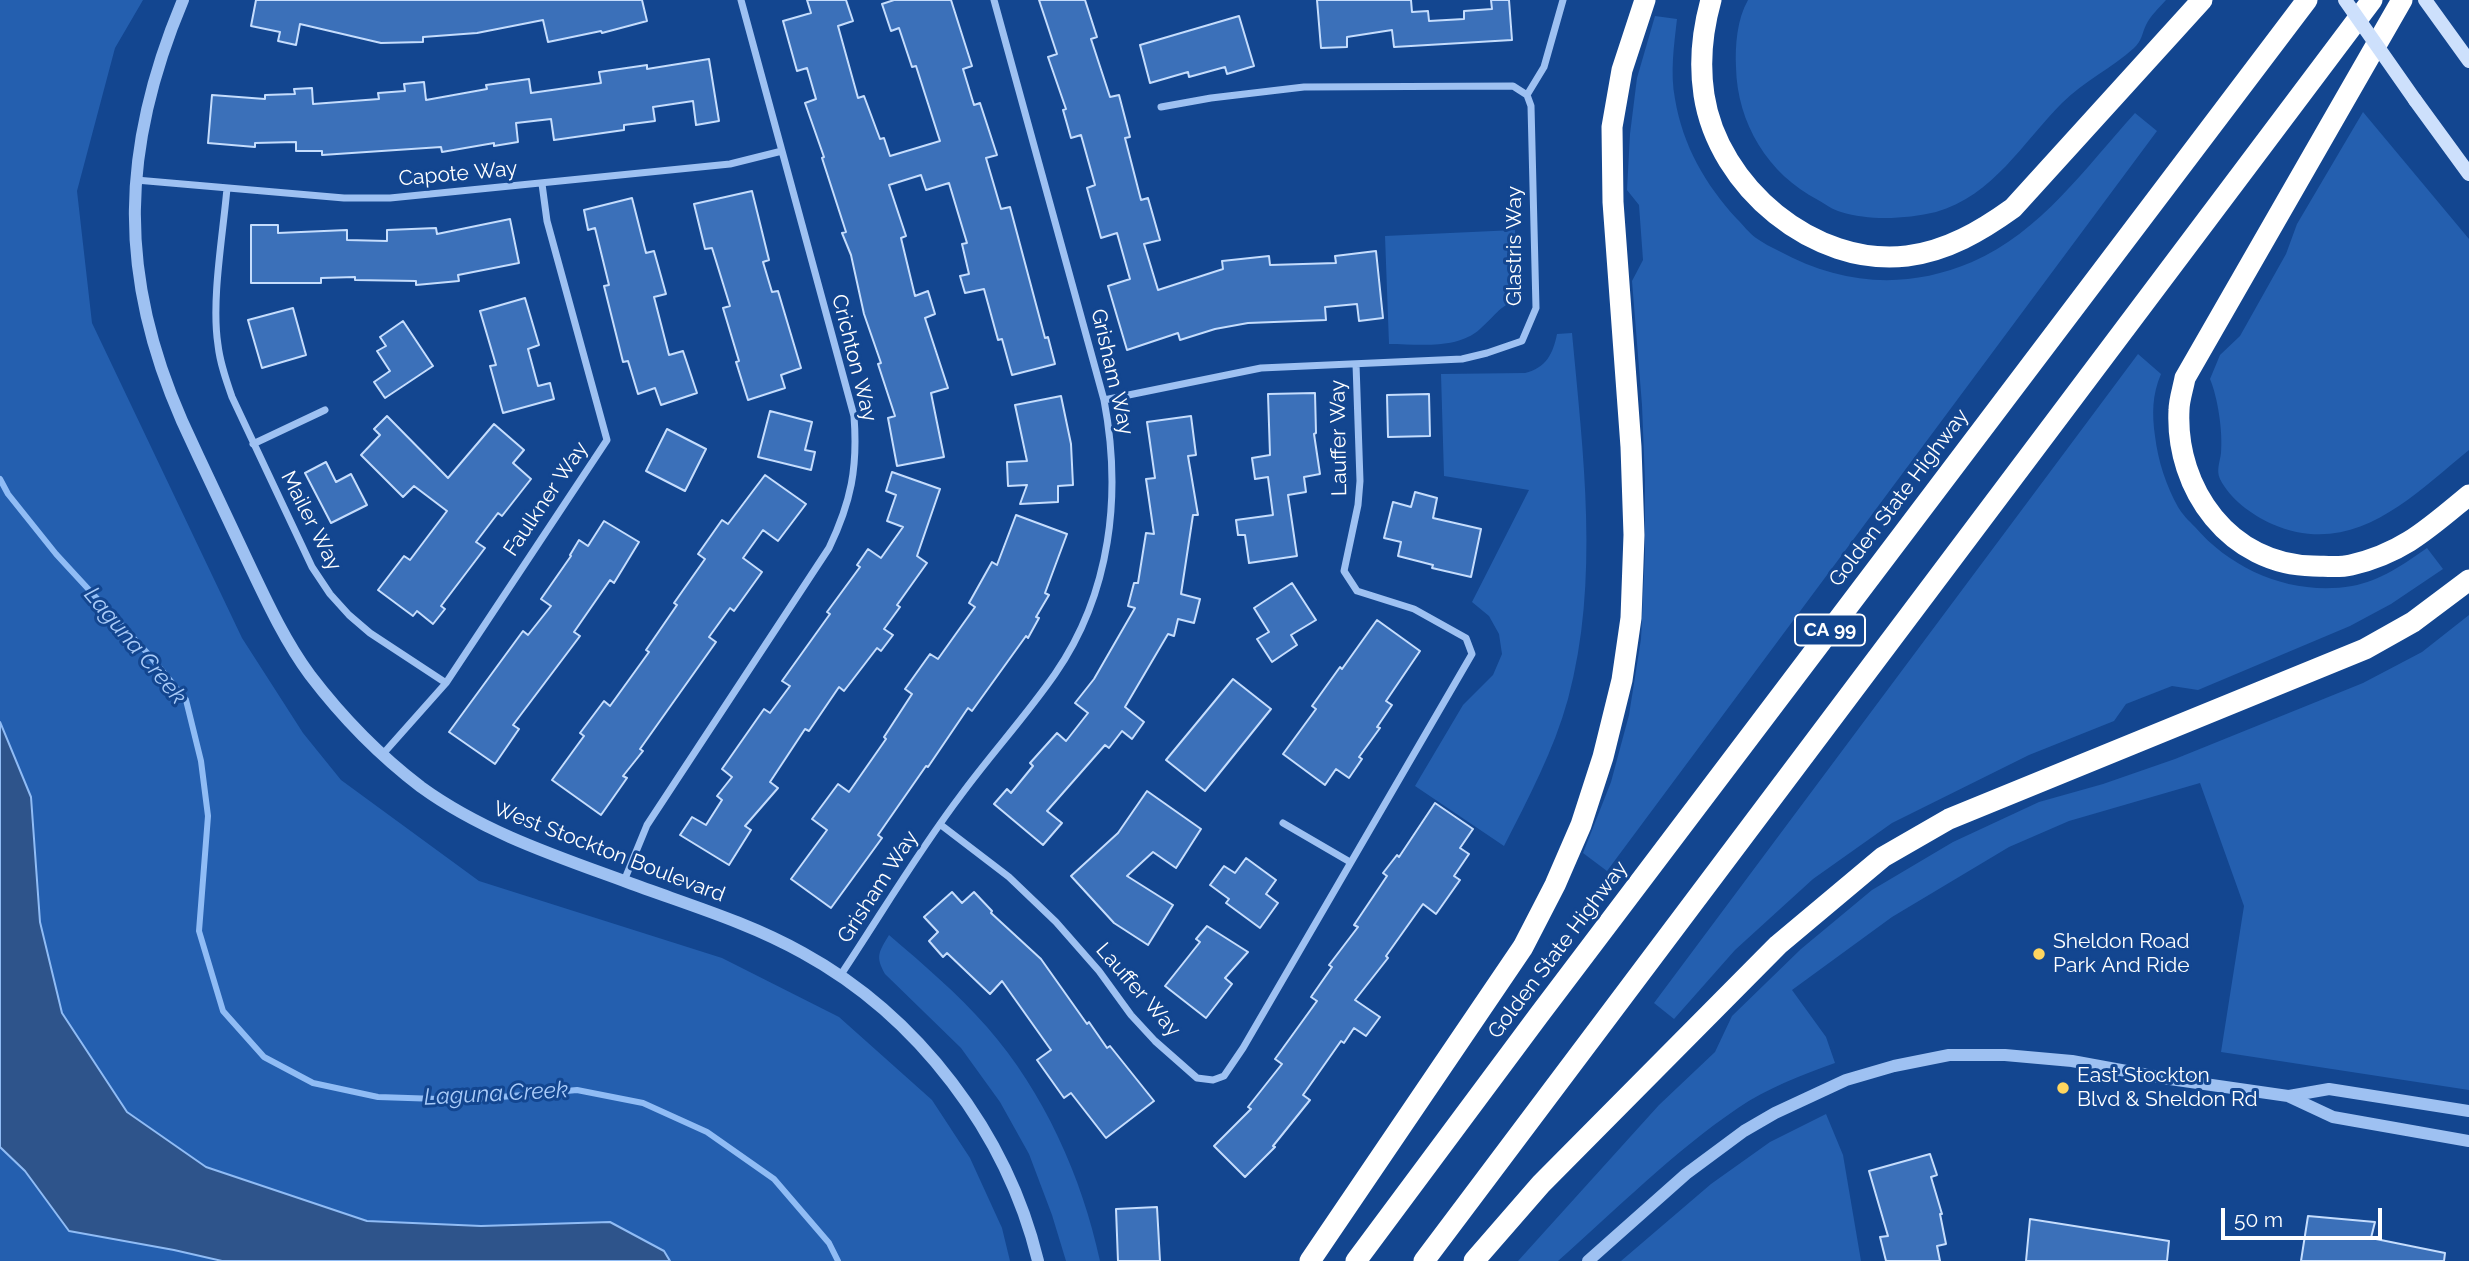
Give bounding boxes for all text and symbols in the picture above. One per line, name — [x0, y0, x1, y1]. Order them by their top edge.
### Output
street label: Capote Way — [398, 156, 518, 192]
street label: Glastris Way — [1502, 186, 1528, 306]
street label: Crichton Way — [826, 292, 882, 424]
street label: Grisham Way — [1085, 306, 1139, 438]
street label: Lauffer Way — [1325, 380, 1353, 496]
street label: Golden State Highway — [1824, 404, 1974, 592]
street label: Faulkner Way — [499, 437, 593, 561]
street label: Mailer Way — [275, 467, 347, 575]
water label: Laguna Creek — [78, 582, 192, 710]
road number: CA 99 — [1795, 614, 1865, 646]
street label: West Stockton Boulevard — [490, 796, 728, 908]
street label: Grisham Way — [832, 826, 924, 948]
street label: Golden State Highway — [1483, 856, 1633, 1044]
place label: Sheldon Road Park And Ride — [2053, 929, 2190, 979]
street label: Lauffer Way — [1090, 938, 1186, 1042]
marker: Sheldon Road Park And Ride — [2031, 946, 2047, 962]
place label: East Stockton Blvd & Sheldon Rd — [2077, 1063, 2258, 1113]
water label: Laguna Creek — [423, 1076, 569, 1112]
marker: East Stockton Blvd & Sheldon Rd — [2055, 1080, 2071, 1096]
scale bar — [2224, 1194, 2385, 1238]
text: 50 m — [2234, 1207, 2283, 1232]

